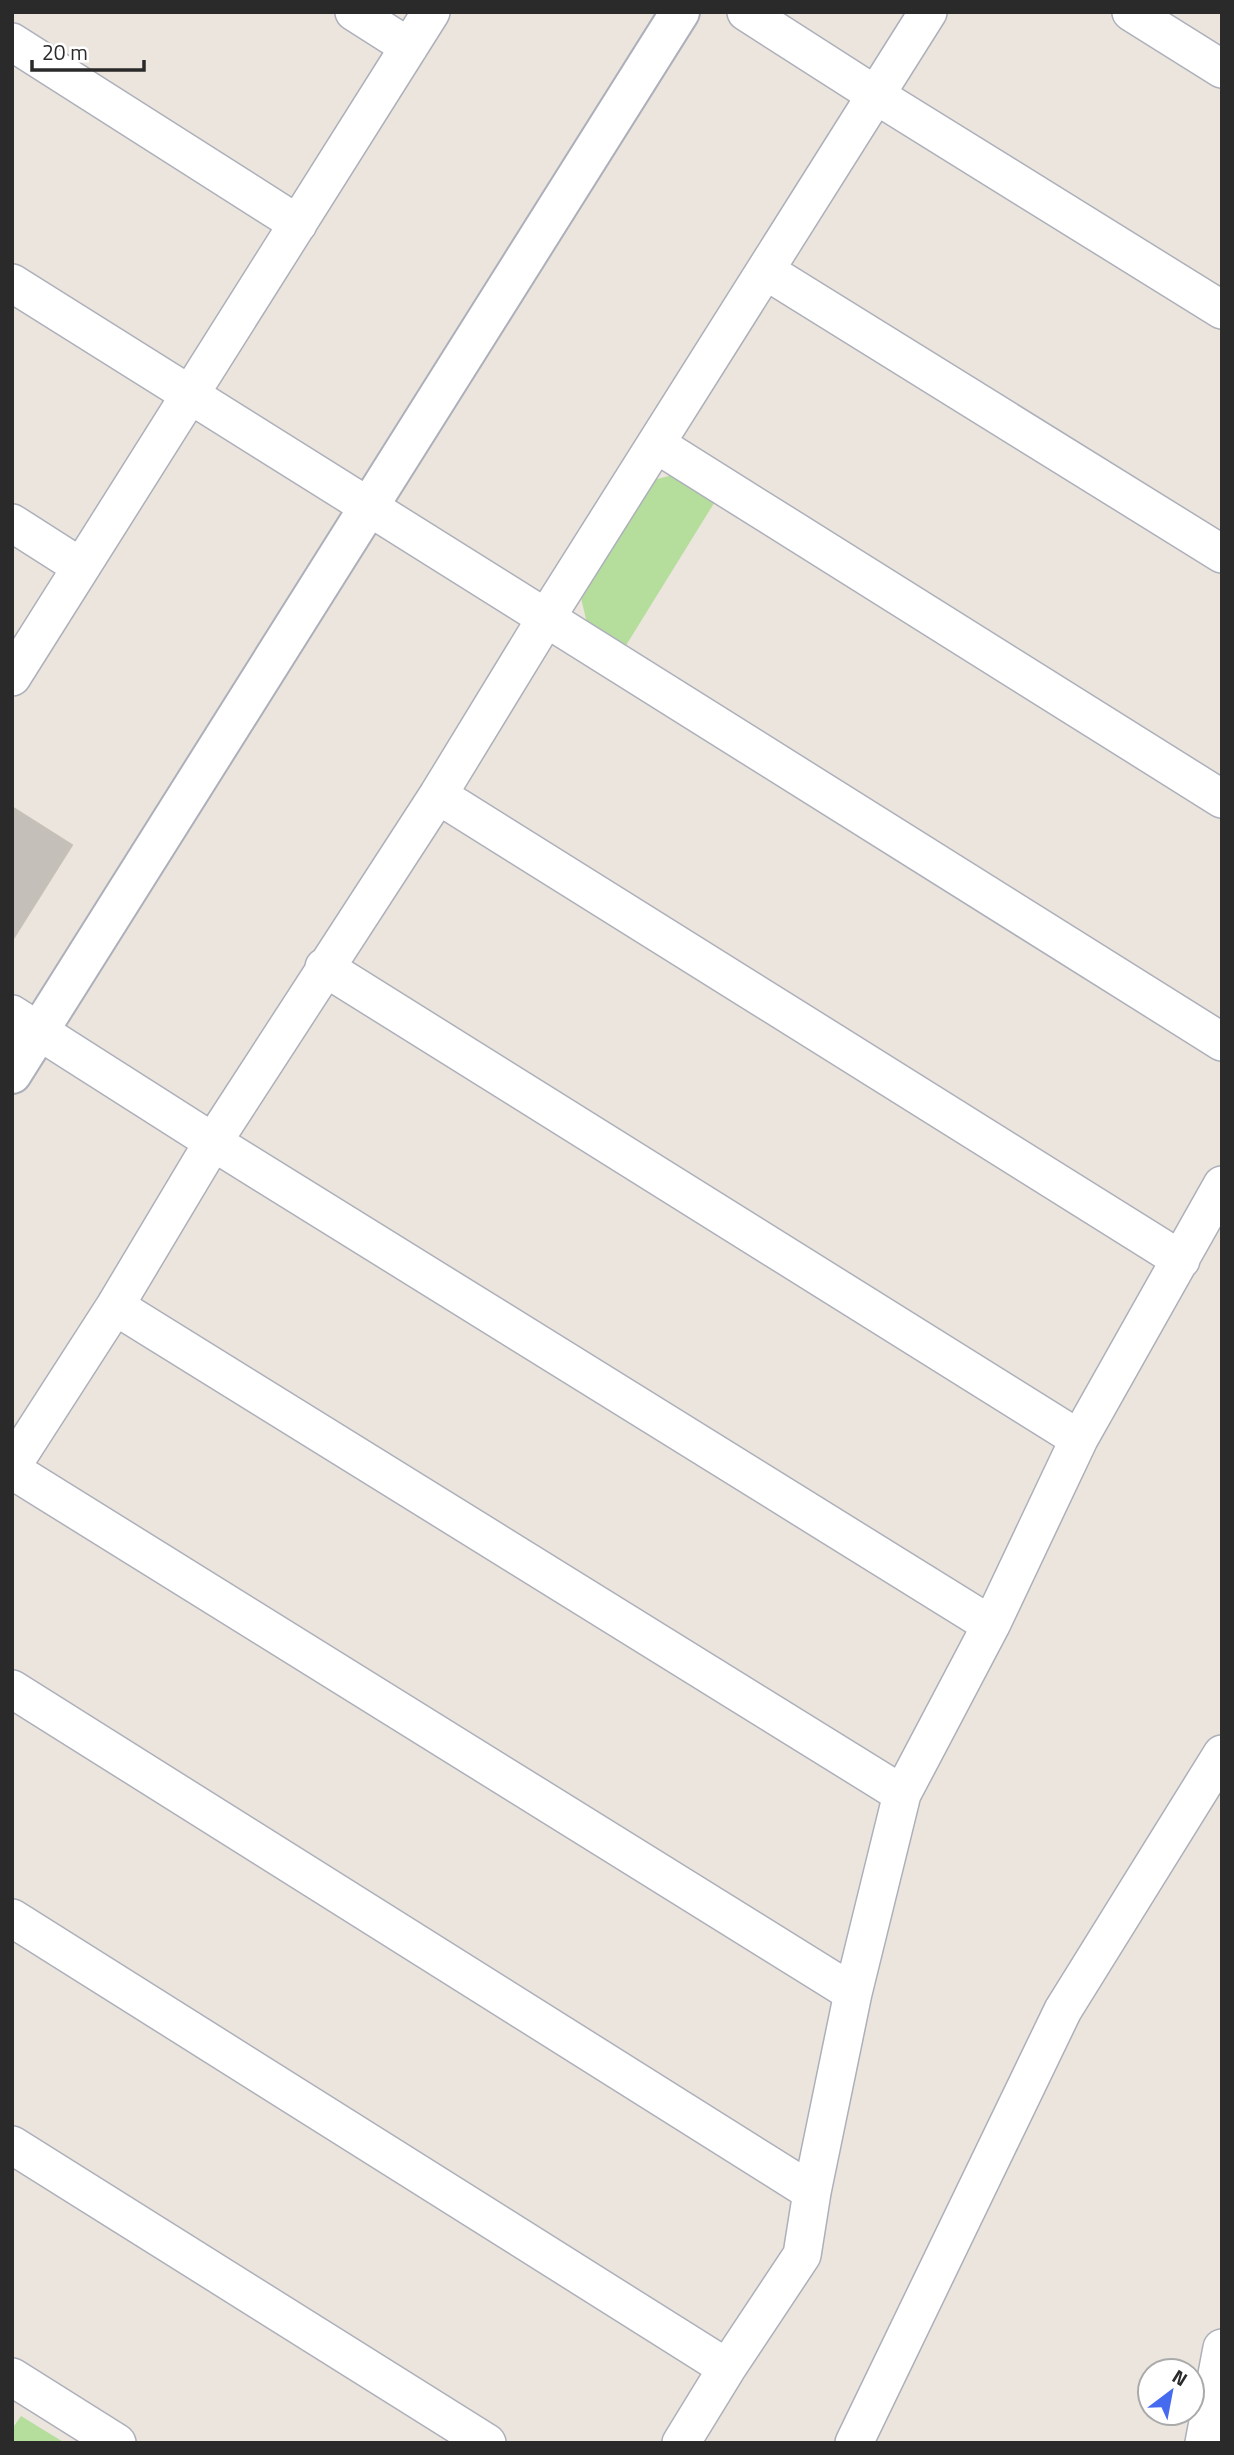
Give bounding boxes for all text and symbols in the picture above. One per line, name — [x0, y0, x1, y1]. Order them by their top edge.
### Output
scale bar — [32, 28, 144, 72]
text: 20 m — [42, 36, 88, 68]
north arrow — [1136, 2357, 1206, 2427]
text: N — [1167, 2361, 1194, 2393]

